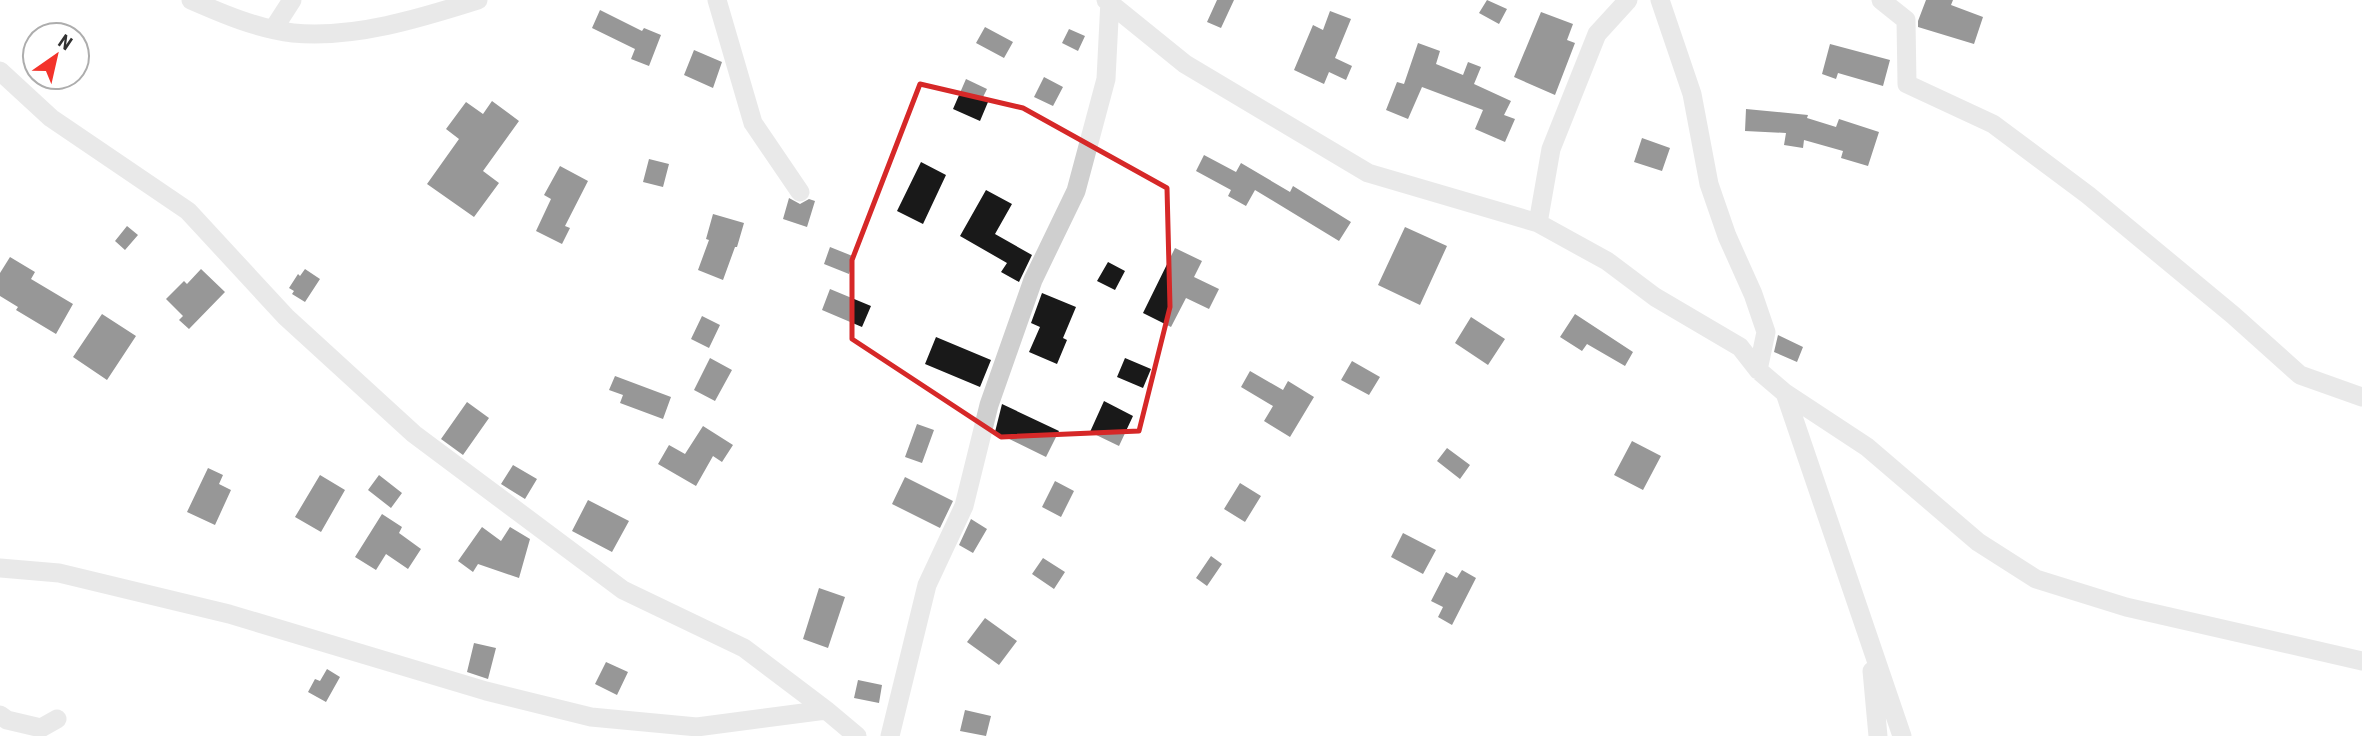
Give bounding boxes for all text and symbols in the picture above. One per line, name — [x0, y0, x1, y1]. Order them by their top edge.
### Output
north arrow — [21, 21, 91, 91]
text: N — [54, 30, 76, 55]

